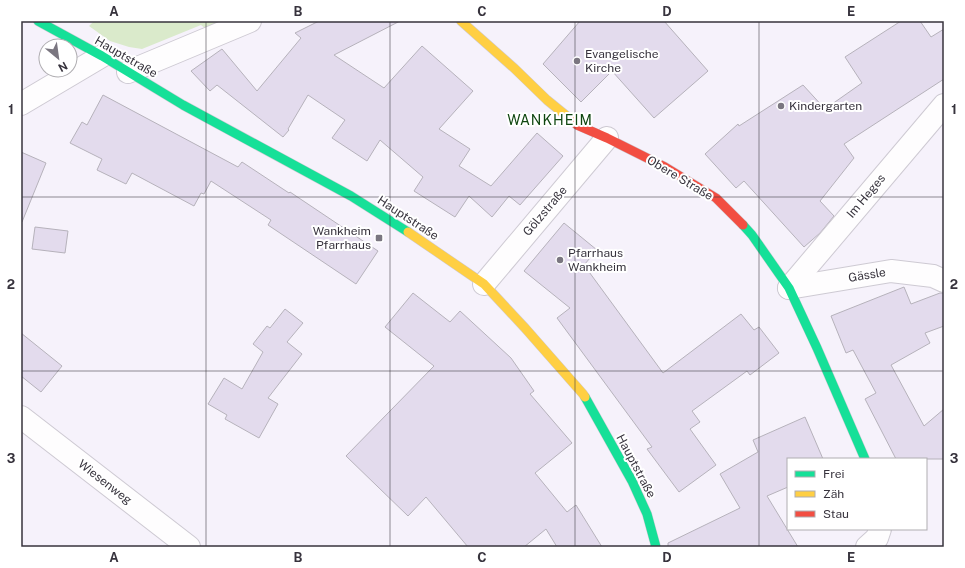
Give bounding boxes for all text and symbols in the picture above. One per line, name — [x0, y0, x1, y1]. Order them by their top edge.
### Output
text: A — [109, 4, 119, 19]
text: B — [294, 4, 303, 19]
text: C — [477, 4, 487, 19]
text: D — [662, 4, 672, 19]
text: E — [847, 4, 855, 19]
street label: Hauptstraße — [92, 33, 160, 81]
north arrow — [38, 38, 78, 78]
place label: Evangelische Kirche — [585, 47, 659, 75]
marker: Evangelische Kirche — [572, 56, 582, 66]
text: N — [56, 59, 70, 74]
place label: Kindergarten — [789, 99, 862, 113]
marker: Kindergarten — [776, 101, 786, 111]
text: 1 — [8, 102, 14, 117]
text: 1 — [951, 102, 957, 117]
district label: WANKHEIM — [507, 112, 593, 128]
street label: Obere Straße — [645, 153, 716, 203]
street label: Im Heges — [844, 171, 888, 221]
street label: Gölzstraße — [520, 183, 570, 239]
street label: Hauptstraße — [375, 193, 441, 243]
place label: Wankheim Pfarrhaus — [313, 224, 371, 252]
marker: Wankheim Pfarrhaus — [374, 233, 384, 243]
place label: Pfarrhaus Wankheim — [568, 246, 626, 274]
marker: Pfarrhaus Wankheim — [555, 255, 565, 265]
street label: Gässle — [847, 265, 887, 285]
text: 2 — [7, 277, 15, 292]
text: 2 — [950, 277, 958, 292]
street label: Hauptstraße — [613, 432, 659, 500]
text: 3 — [7, 451, 16, 466]
text: 3 — [950, 451, 959, 466]
street label: Wiesenweg — [75, 457, 135, 507]
legend — [787, 458, 927, 530]
text: Frei — [823, 467, 845, 481]
text: Zäh — [823, 487, 844, 501]
text: Stau — [823, 507, 849, 521]
text: A — [109, 550, 119, 565]
text: B — [294, 550, 303, 565]
text: C — [477, 550, 487, 565]
text: D — [662, 550, 672, 565]
text: E — [847, 550, 855, 565]

